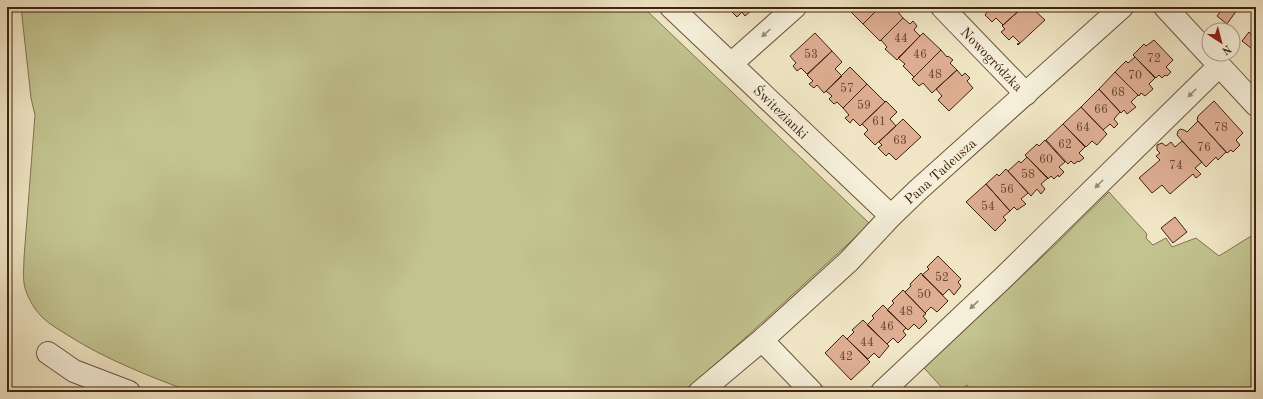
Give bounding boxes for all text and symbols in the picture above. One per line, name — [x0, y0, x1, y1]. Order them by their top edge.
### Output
north arrow — [1201, 22, 1241, 62]
street label: Nowogródzka — [958, 25, 1025, 94]
one-way arrow — [761, 28, 771, 38]
house number: 44 — [894, 33, 908, 45]
text: N — [1219, 42, 1233, 56]
house number: 53 — [804, 48, 818, 61]
house number: 46 — [913, 49, 927, 61]
house number: 72 — [1147, 53, 1161, 65]
house number: 48 — [928, 69, 942, 81]
house number: 70 — [1128, 70, 1142, 82]
street label: Świtezianki — [750, 80, 813, 142]
house number: 57 — [840, 82, 854, 95]
house number: 68 — [1111, 87, 1125, 99]
one-way arrow — [1187, 88, 1197, 98]
house number: 59 — [857, 99, 871, 112]
house number: 66 — [1094, 104, 1108, 116]
house number: 61 — [872, 116, 886, 128]
house number: 64 — [1076, 122, 1090, 134]
house number: 78 — [1214, 122, 1228, 134]
house number: 63 — [893, 135, 907, 147]
street label: Pana Tadeusza — [902, 136, 979, 207]
house number: 62 — [1058, 139, 1072, 151]
house number: 76 — [1197, 142, 1211, 154]
house number: 60 — [1039, 154, 1053, 166]
house number: 74 — [1169, 160, 1183, 172]
house number: 58 — [1021, 168, 1035, 181]
one-way arrow — [1094, 179, 1104, 189]
house number: 56 — [1000, 183, 1014, 196]
house number: 54 — [981, 200, 995, 213]
house number: 52 — [935, 271, 949, 284]
house number: 50 — [917, 288, 931, 301]
one-way arrow — [969, 300, 979, 310]
house number: 48 — [899, 306, 913, 318]
house number: 46 — [880, 321, 894, 333]
house number: 44 — [860, 337, 874, 349]
house number: 42 — [839, 351, 853, 363]

